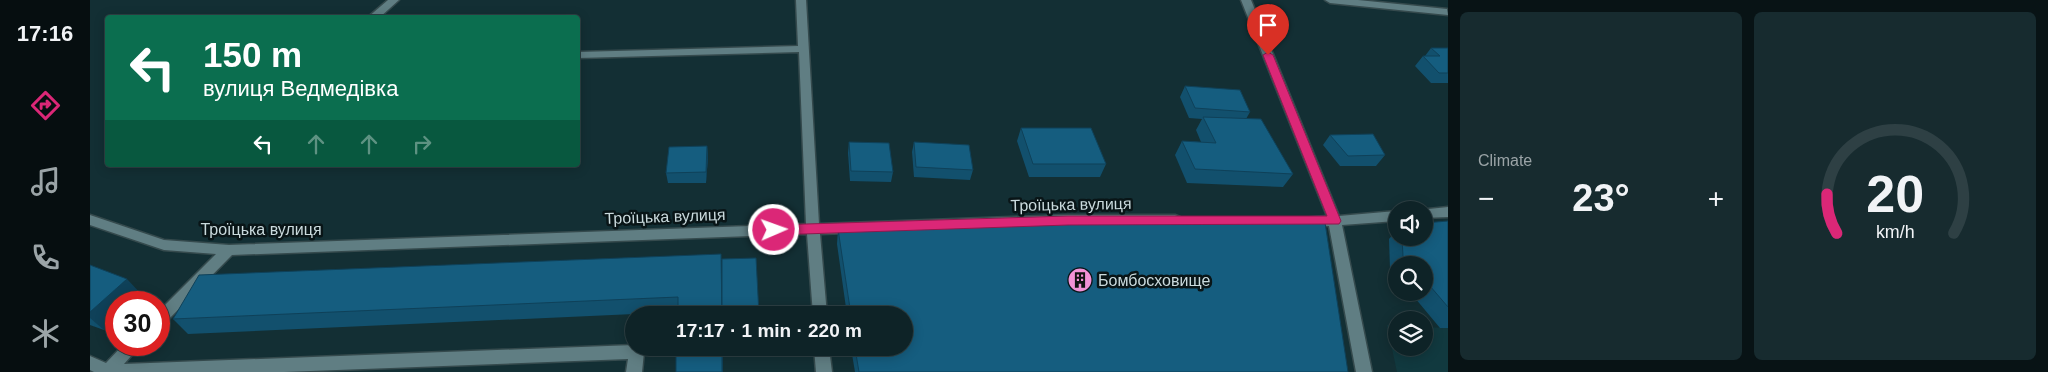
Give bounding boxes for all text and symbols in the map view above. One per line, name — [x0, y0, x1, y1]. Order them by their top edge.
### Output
pin — [1247, 4, 1289, 55]
icon: arrive — [1254, 11, 1282, 39]
text: 17:16 — [17, 21, 73, 46]
icon: left — [120, 35, 185, 100]
text: 150 m — [203, 35, 302, 74]
text: вулиця Ведмедівка — [203, 76, 398, 101]
icon: directions — [28, 88, 63, 123]
icon: left — [249, 130, 277, 158]
icon: ahead — [302, 130, 330, 158]
icon: ahead — [355, 130, 383, 158]
icon: right — [408, 130, 436, 158]
text: Climate — [1478, 152, 1532, 169]
icon: music — [28, 164, 63, 199]
text: 20 — [1866, 165, 1924, 223]
text: 23° — [1572, 177, 1630, 219]
text: − — [1478, 183, 1494, 214]
text: + — [1708, 183, 1724, 214]
street label: Троїцька вулиця — [1010, 195, 1132, 214]
map controls — [1388, 201, 1433, 356]
button: sound — [1388, 201, 1433, 246]
position arrow — [747, 203, 799, 255]
street label: Троїцька вулиця — [604, 206, 726, 227]
street label: Троїцька вулиця — [200, 221, 322, 238]
text: km/h — [1876, 222, 1914, 242]
icon: phone — [28, 240, 63, 275]
button: search — [1388, 256, 1433, 301]
building icon: Бомбосховище — [1067, 267, 1093, 293]
place label: Бомбосховище — [1098, 272, 1210, 289]
speed limit sign: 30 — [105, 291, 170, 356]
button: layers — [1388, 311, 1433, 356]
icon: climate — [28, 316, 63, 351]
text: 17:17 · 1 min · 220 m — [676, 320, 862, 341]

